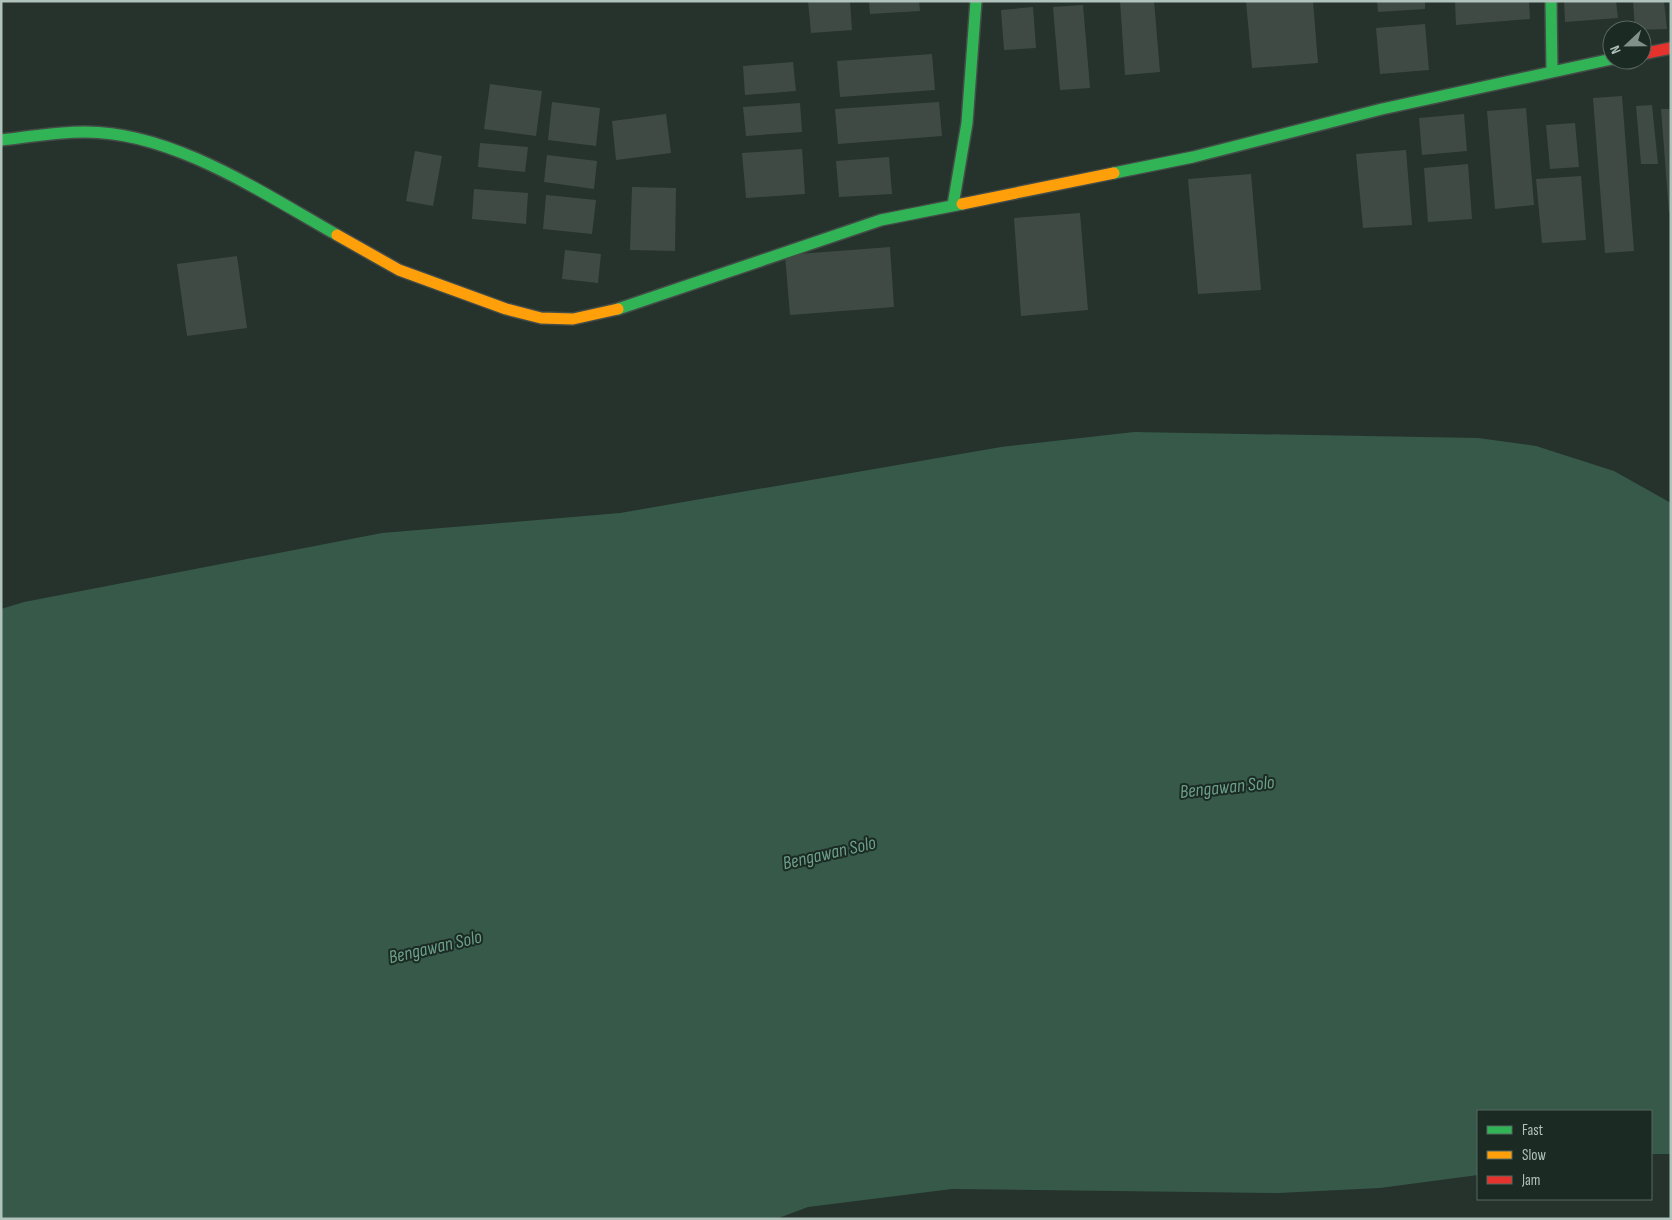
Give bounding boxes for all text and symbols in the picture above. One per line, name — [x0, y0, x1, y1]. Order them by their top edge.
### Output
north arrow — [1602, 20, 1652, 70]
text: N — [1606, 43, 1625, 56]
water label: Bengawan Solo — [1179, 771, 1276, 804]
water label: Bengawan Solo — [780, 832, 879, 875]
water label: Bengawan Solo — [386, 926, 485, 969]
legend — [1477, 1110, 1652, 1200]
text: Fast — [1522, 1121, 1544, 1140]
text: Slow — [1522, 1146, 1546, 1165]
text: Jam — [1521, 1171, 1540, 1190]

